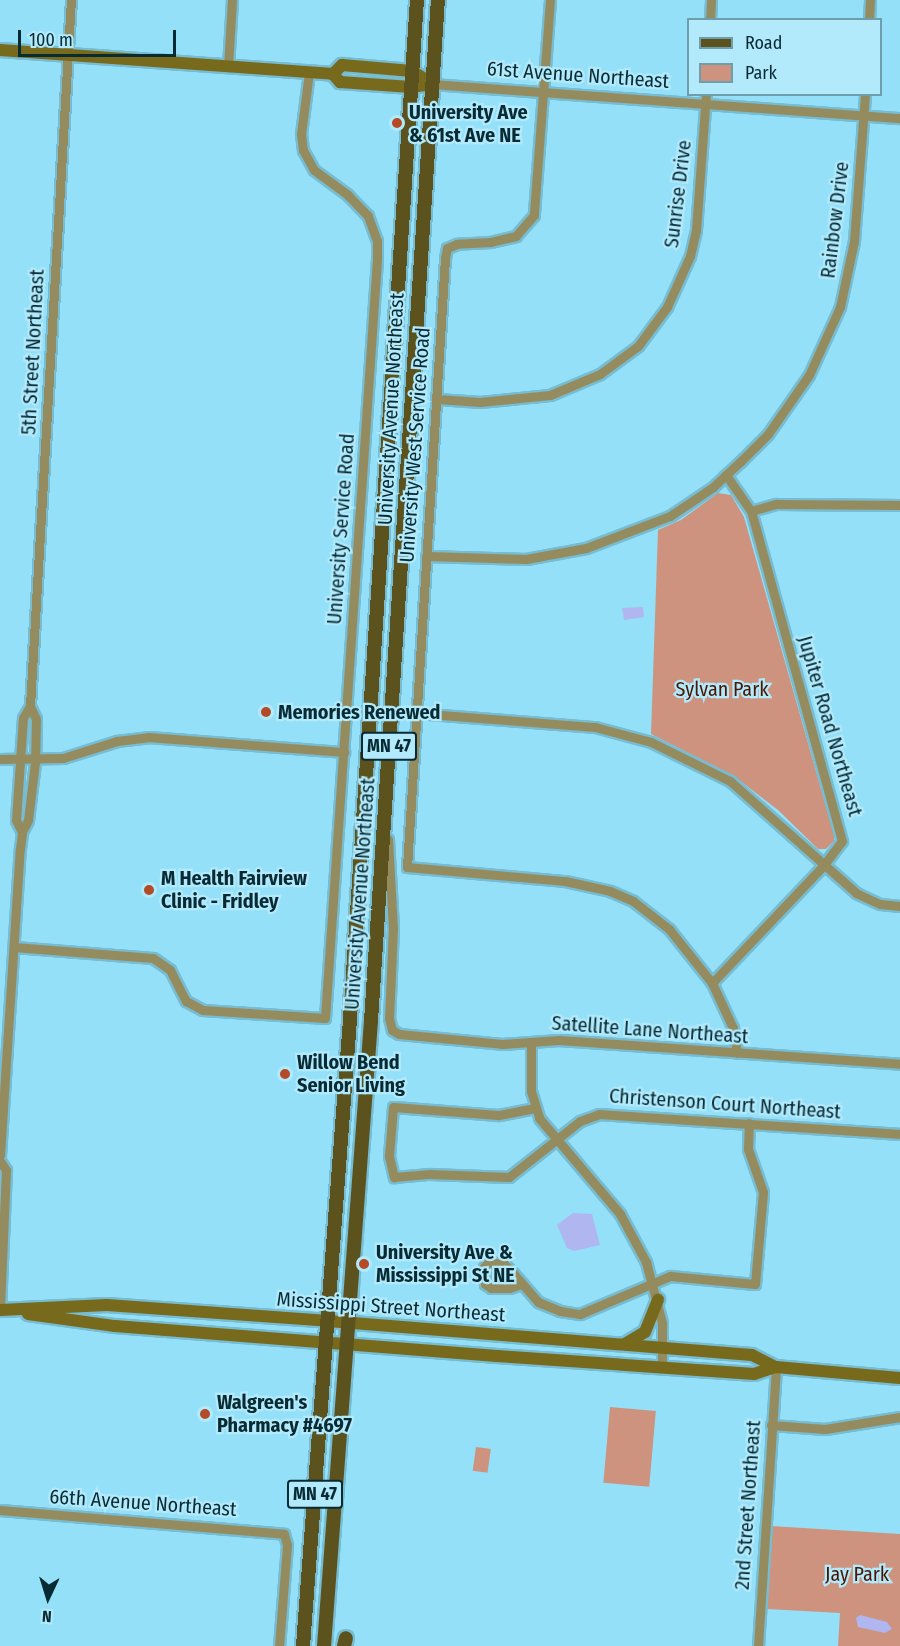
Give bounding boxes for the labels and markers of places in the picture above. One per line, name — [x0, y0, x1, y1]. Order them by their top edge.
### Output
place label: University Ave & 61st Ave NE — [409, 100, 528, 147]
marker: University Ave & 61st Ave NE — [390, 116, 404, 130]
place label: Memories Renewed — [278, 700, 441, 724]
marker: Memories Renewed — [259, 705, 273, 719]
place label: M Health Fairview Clinic - Fridley — [161, 867, 307, 914]
marker: M Health Fairview Clinic - Fridley — [142, 883, 156, 897]
place label: Willow Bend Senior Living — [297, 1050, 405, 1097]
marker: Willow Bend Senior Living — [278, 1067, 292, 1081]
place label: University Ave & Mississippi St NE — [376, 1240, 515, 1287]
marker: University Ave & Mississippi St NE — [357, 1257, 371, 1271]
place label: Walgreen's Pharmacy #4697 — [217, 1390, 352, 1437]
marker: Walgreen's Pharmacy #4697 — [198, 1407, 212, 1421]

